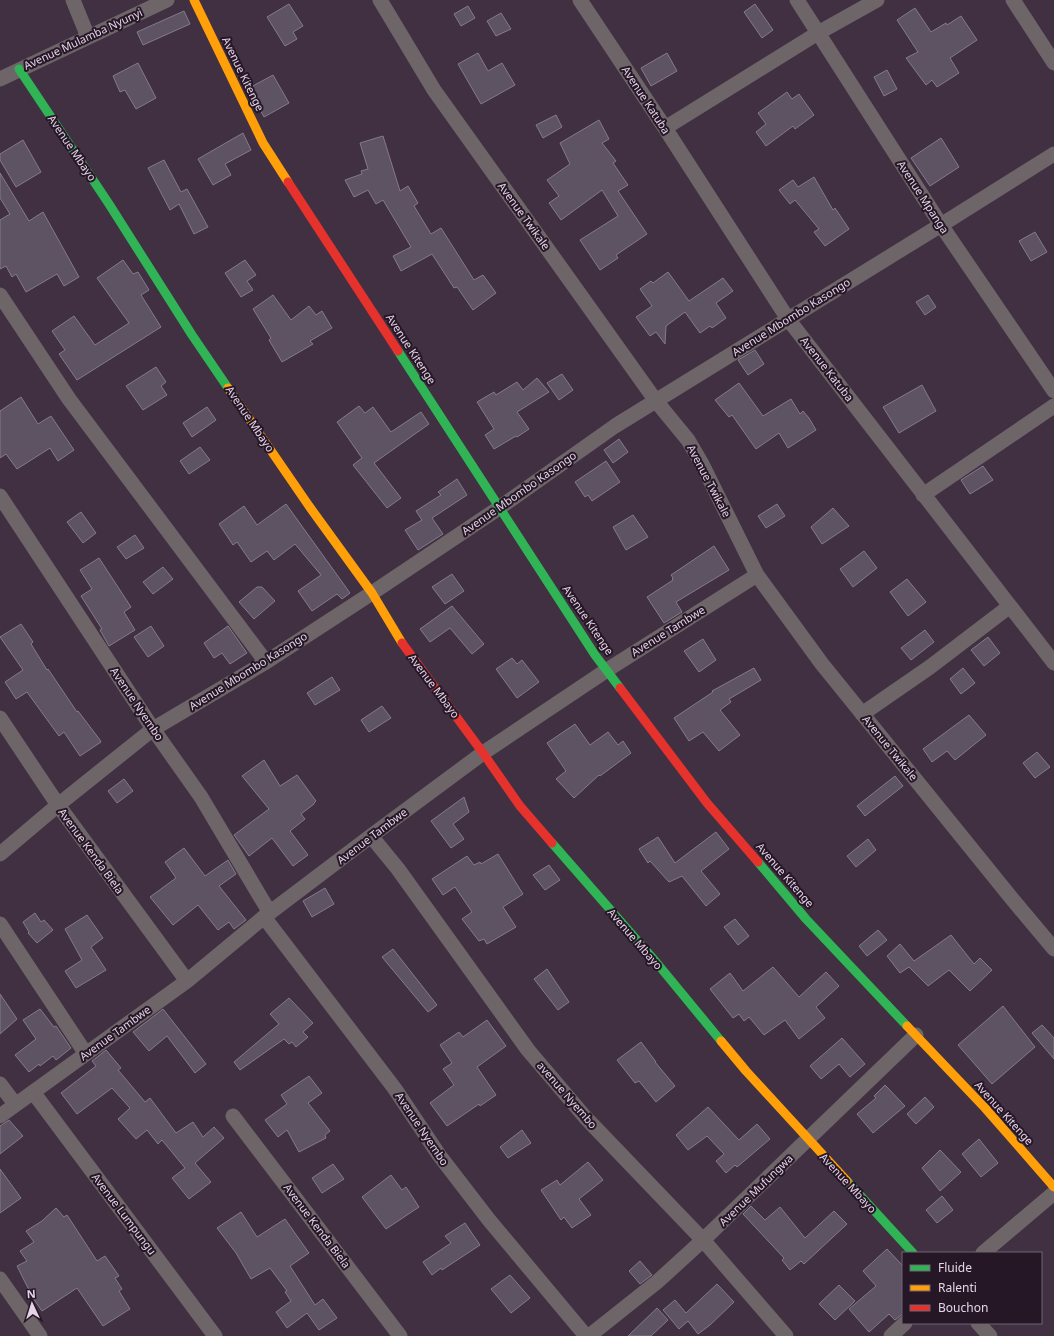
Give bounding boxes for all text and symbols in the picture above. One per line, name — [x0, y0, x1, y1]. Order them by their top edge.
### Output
street label: Avenue Mulamba Nyunyi — [21, 4, 145, 73]
street label: Avenue Kitenge — [219, 34, 268, 114]
street label: Avenue Katuba — [619, 63, 674, 137]
street label: Avenue Mbayo — [45, 112, 100, 184]
street label: Avenue Mpanga — [894, 157, 953, 236]
street label: Avenue Twikale — [495, 179, 554, 252]
street label: Avenue Mbombo Kasongo — [729, 274, 853, 359]
street label: Avenue Kitenge — [383, 311, 440, 387]
street label: Avenue Katuba — [797, 333, 857, 404]
street label: Avenue Mbayo — [223, 383, 278, 455]
street label: Avenue Twikale — [684, 442, 735, 520]
street label: Avenue Mbombo Kasongo — [458, 447, 579, 538]
street label: Avenue Kitenge — [560, 582, 617, 658]
street label: Avenue Tambwe — [628, 602, 708, 659]
street label: Avenue Mbombo Kasongo — [186, 628, 310, 713]
street label: Avenue Mbayo — [405, 651, 464, 721]
street label: Avenue Nyembo — [107, 664, 168, 744]
street label: Avenue Twikale — [859, 712, 921, 783]
street label: Avenue Tambwe — [333, 804, 410, 867]
street label: Avenue Kenda Biela — [55, 805, 128, 896]
street label: Avenue Kitenge — [753, 839, 818, 910]
street label: Avenue Mbayo — [605, 905, 666, 973]
street label: Avenue Tambwe — [76, 1002, 153, 1064]
street label: avenue Nyembo — [534, 1058, 601, 1132]
street label: Avenue Kitenge — [972, 1078, 1037, 1148]
street label: Avenue Nyembo — [392, 1089, 453, 1169]
street label: Avenue Mufungwa — [715, 1150, 796, 1229]
street label: Avenue Mbayo — [817, 1150, 880, 1216]
street label: Avenue Lumpungu — [89, 1170, 160, 1257]
street label: Avenue Kenda Biela — [281, 1180, 354, 1271]
legend — [902, 1252, 1042, 1324]
text: Fluide — [938, 1259, 972, 1276]
text: Ralenti — [938, 1279, 977, 1296]
north arrow — [12, 1284, 52, 1324]
text: N — [26, 1286, 36, 1301]
text: Bouchon — [938, 1299, 988, 1316]

